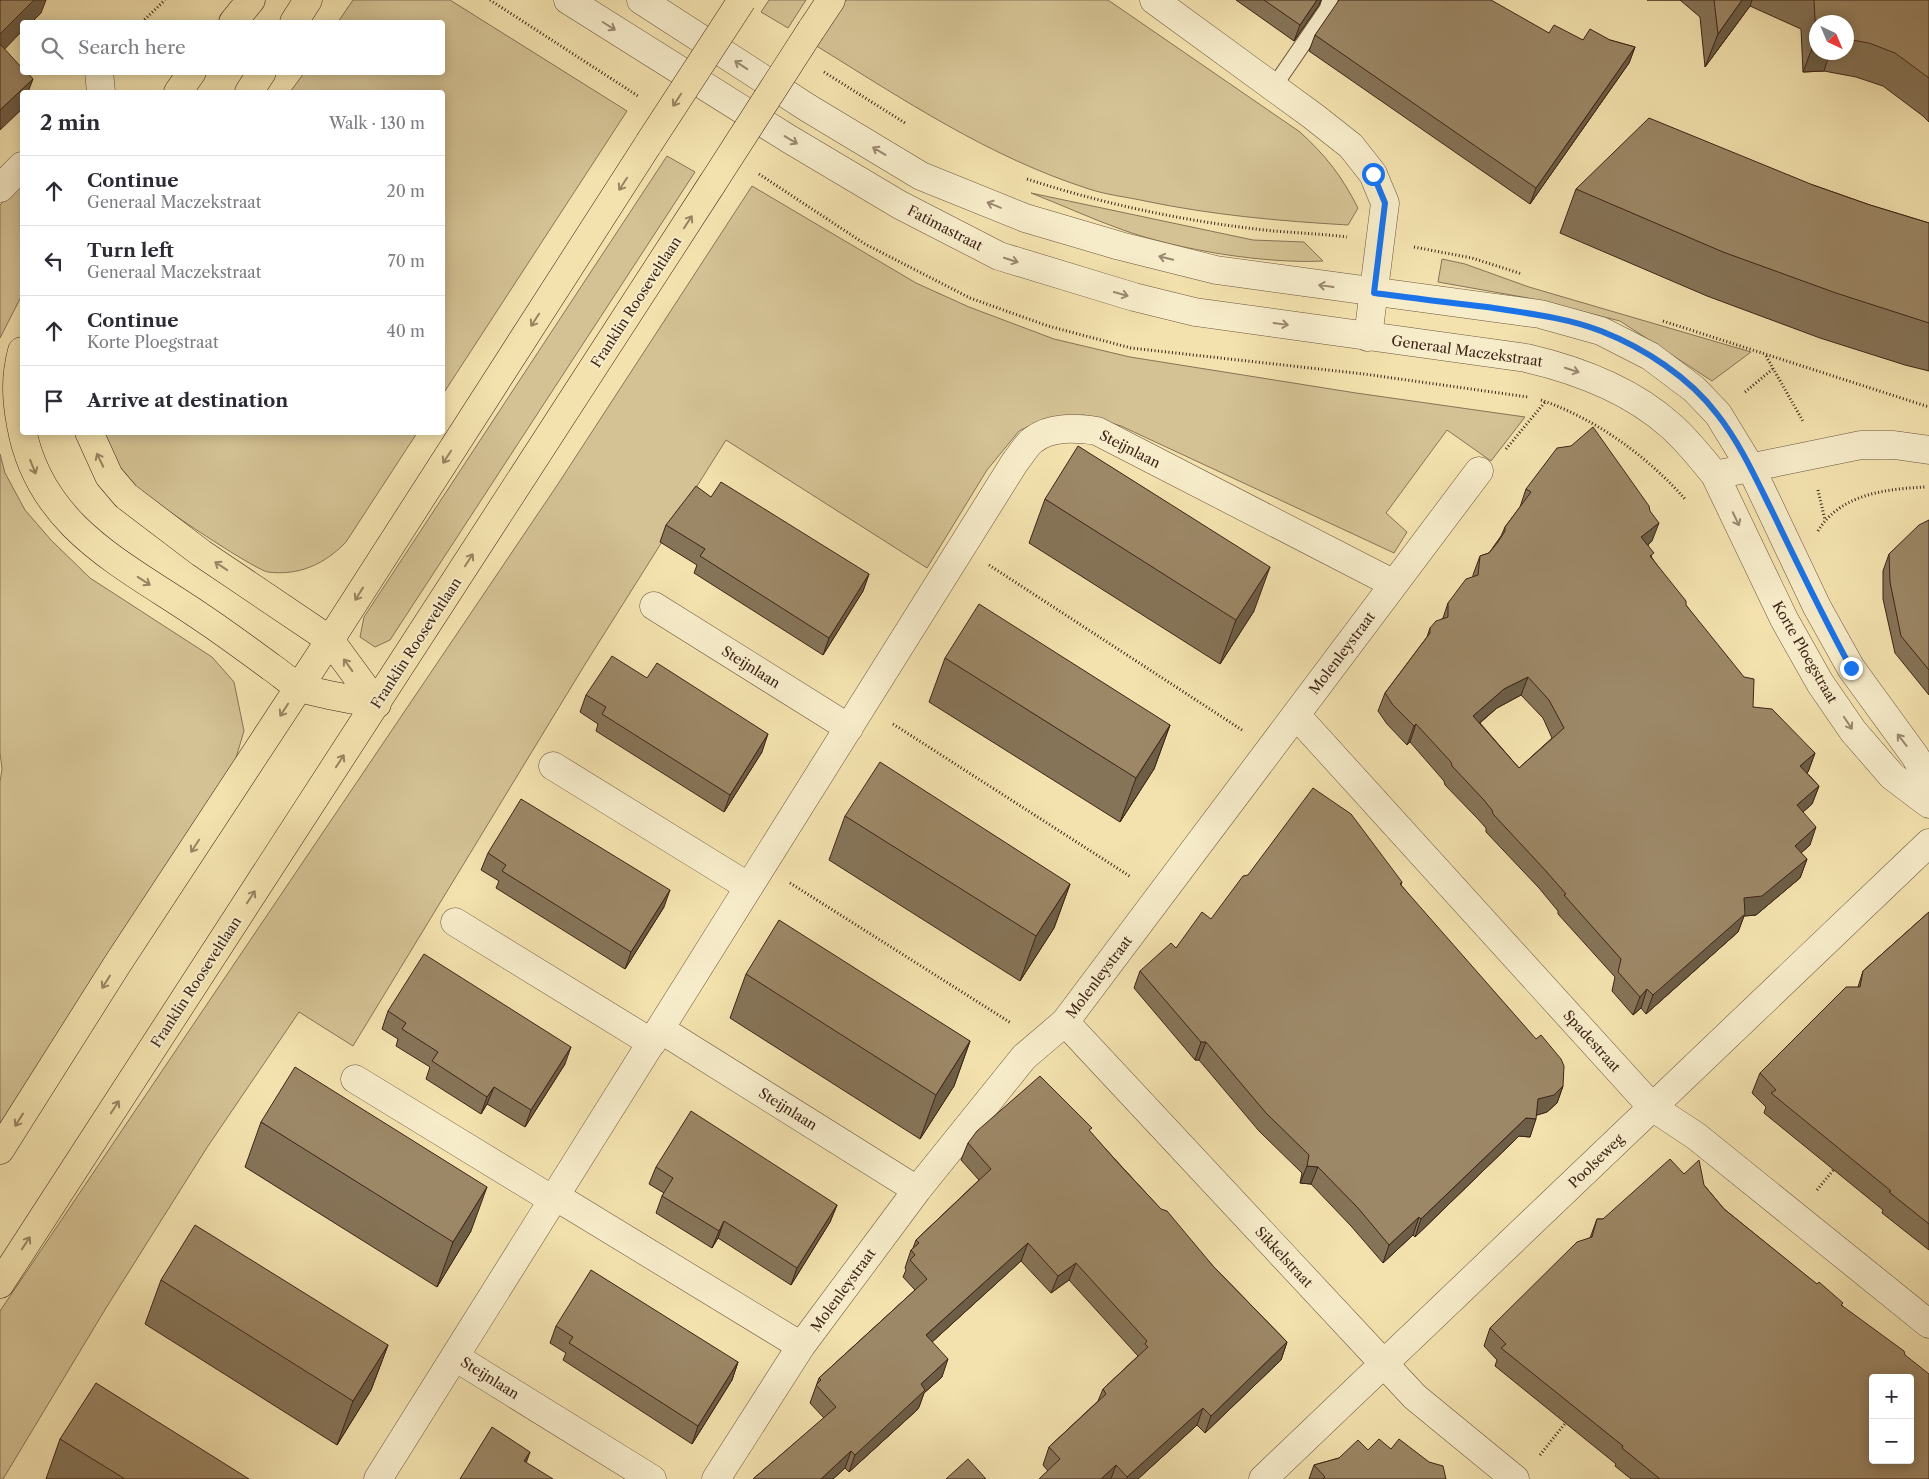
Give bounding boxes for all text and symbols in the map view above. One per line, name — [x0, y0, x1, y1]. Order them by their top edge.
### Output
north arrow — [1809, 15, 1854, 60]
search box — [20, 20, 445, 75]
one-way arrow — [602, 21, 616, 31]
icon: search — [38, 34, 66, 62]
text: Search here — [78, 36, 186, 59]
one-way arrow — [735, 60, 749, 70]
one-way arrow — [672, 92, 682, 106]
text: 2 min — [40, 110, 100, 135]
text: Walk · 130 m — [329, 113, 425, 133]
one-way arrow — [784, 136, 798, 146]
one-way arrow — [873, 145, 887, 155]
route start — [1362, 163, 1385, 186]
text: Continue — [87, 169, 179, 192]
one-way arrow — [618, 176, 628, 190]
icon: ahead — [40, 177, 68, 205]
text: 20 m — [386, 181, 425, 201]
text: Generaal Maczekstraat — [87, 192, 261, 212]
one-way arrow — [987, 200, 1002, 209]
street label: Fatimastraat — [904, 201, 986, 255]
one-way arrow — [683, 216, 693, 230]
street label: Franklin Rooseveltlaan — [587, 233, 685, 371]
text: Turn left — [87, 239, 174, 262]
icon: left — [40, 247, 68, 275]
text: 70 m — [388, 251, 425, 271]
one-way arrow — [1158, 252, 1174, 262]
one-way arrow — [1002, 255, 1018, 265]
text: Generaal Maczekstraat — [87, 262, 261, 282]
one-way arrow — [1318, 281, 1334, 291]
one-way arrow — [1113, 289, 1129, 299]
text: Continue — [87, 309, 179, 332]
one-way arrow — [530, 313, 540, 327]
icon: ahead — [40, 317, 68, 345]
one-way arrow — [1272, 319, 1288, 329]
text: 40 m — [386, 321, 425, 341]
street label: Generaal Maczekstraat — [1390, 331, 1544, 371]
text: Korte Ploegstraat — [87, 332, 219, 352]
one-way arrow — [1563, 366, 1579, 375]
icon: arrive — [40, 387, 68, 415]
text: Arrive at destination — [87, 389, 288, 412]
street label: Steijnlaan — [1097, 426, 1164, 472]
one-way arrow — [442, 450, 452, 464]
one-way arrow — [95, 453, 104, 468]
one-way arrow — [30, 459, 39, 474]
one-way arrow — [1731, 511, 1741, 526]
one-way arrow — [465, 554, 475, 568]
one-way arrow — [214, 561, 228, 571]
street label: Franklin Rooseveltlaan — [367, 574, 465, 712]
one-way arrow — [137, 576, 151, 586]
one-way arrow — [354, 586, 364, 600]
street label: Korte Ploegstraat — [1768, 598, 1842, 706]
street label: Molenleystraat — [1305, 608, 1379, 698]
street label: Steijnlaan — [718, 642, 784, 692]
route end — [1840, 657, 1863, 680]
one-way arrow — [343, 658, 353, 672]
one-way arrow — [279, 703, 289, 717]
one-way arrow — [1843, 715, 1853, 729]
one-way arrow — [1897, 734, 1908, 747]
one-way arrow — [335, 754, 345, 768]
one-way arrow — [190, 839, 200, 853]
one-way arrow — [246, 890, 256, 904]
street label: Franklin Rooseveltlaan — [147, 913, 245, 1051]
street label: Molenleystraat — [1062, 932, 1136, 1022]
one-way arrow — [101, 975, 111, 989]
street label: Spadestraat — [1559, 1006, 1625, 1076]
street label: Steijnlaan — [755, 1084, 821, 1134]
one-way arrow — [110, 1100, 120, 1114]
one-way arrow — [14, 1112, 24, 1126]
street label: Poolseweg — [1564, 1130, 1628, 1192]
street label: Sikkelstraat — [1251, 1223, 1317, 1291]
one-way arrow — [21, 1236, 32, 1250]
street label: Molenleystraat — [807, 1245, 879, 1335]
street label: Steijnlaan — [457, 1353, 523, 1403]
map controls — [1869, 1374, 1914, 1464]
button: + — [1869, 1374, 1914, 1419]
button: − — [1869, 1419, 1914, 1464]

